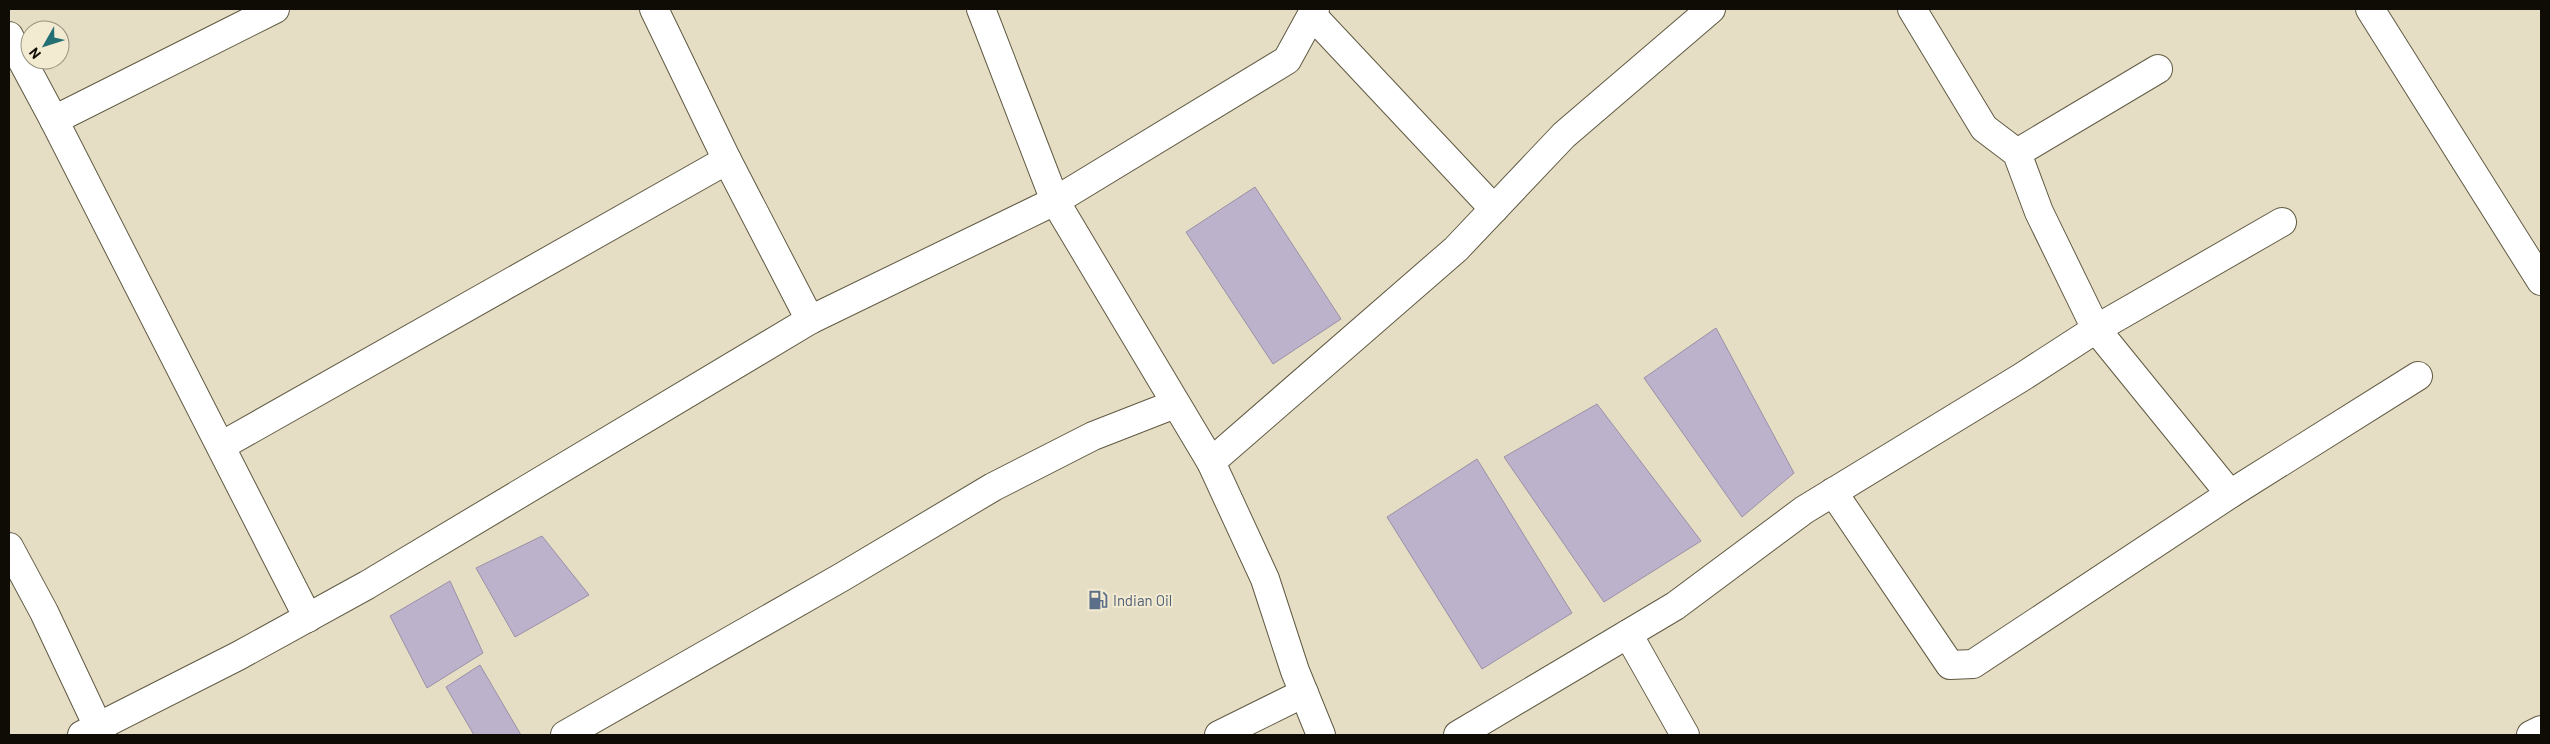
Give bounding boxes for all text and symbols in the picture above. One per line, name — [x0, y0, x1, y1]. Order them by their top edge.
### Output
north arrow — [20, 20, 70, 70]
text: N — [25, 45, 44, 62]
fuel station icon: Indian Oil — [1087, 589, 1109, 611]
place label: Indian Oil — [1113, 591, 1172, 609]

